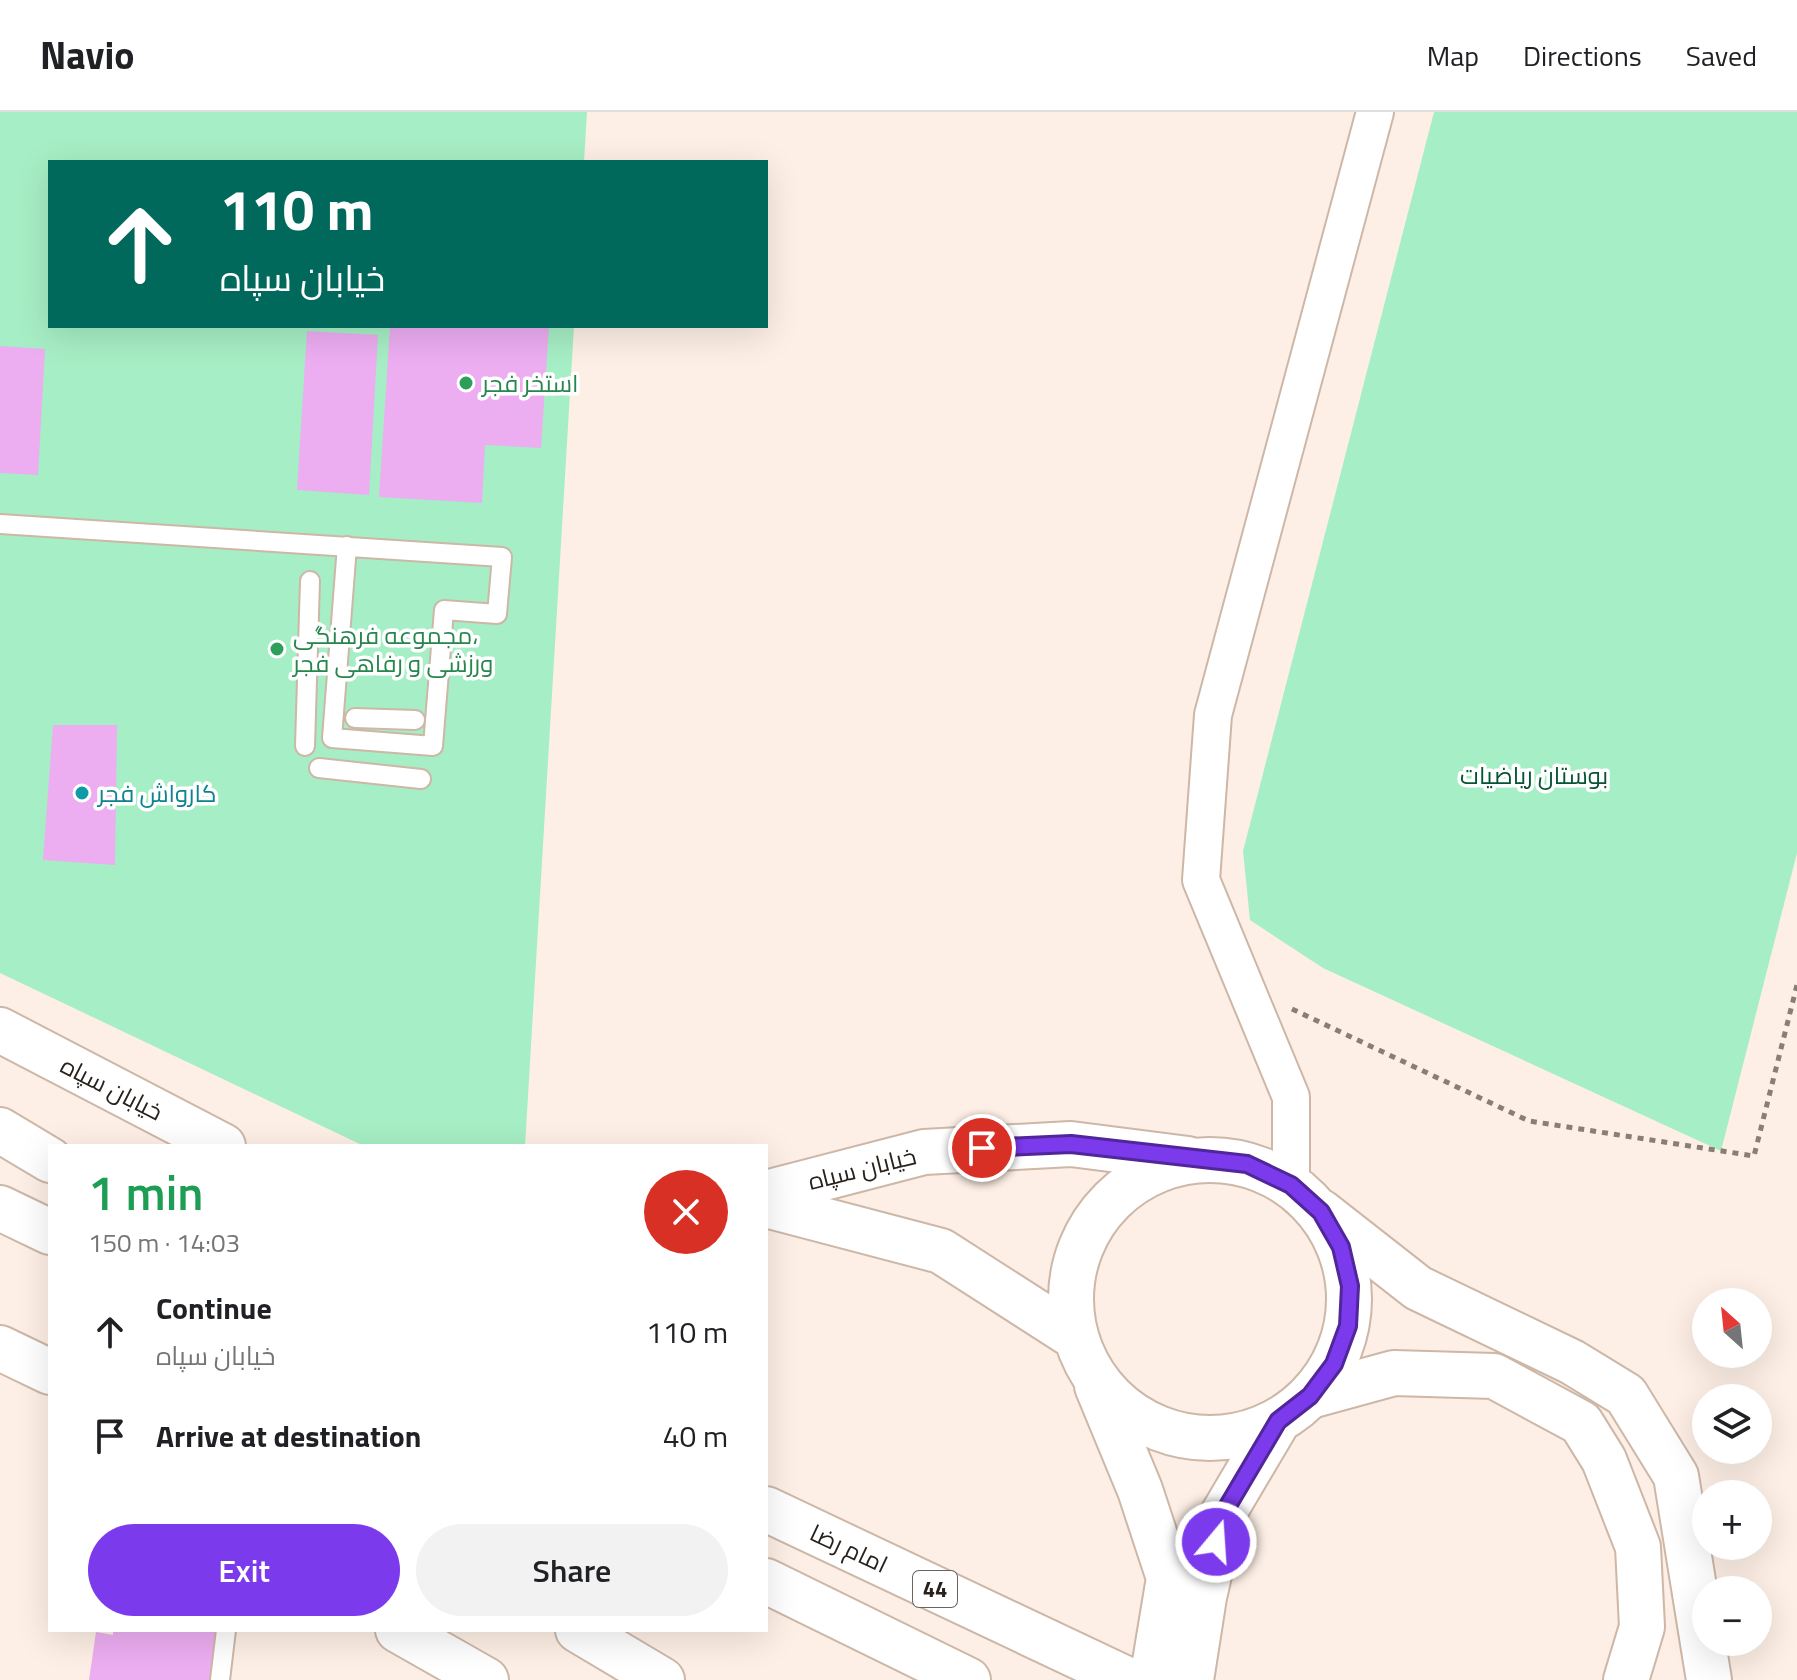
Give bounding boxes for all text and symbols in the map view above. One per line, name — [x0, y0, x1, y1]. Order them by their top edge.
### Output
text: Navio — [40, 26, 134, 84]
text: Map — [1427, 34, 1479, 77]
text: Directions — [1523, 34, 1642, 77]
text: Saved — [1686, 34, 1757, 77]
text: 110 m — [220, 167, 373, 252]
icon: ahead — [88, 192, 192, 296]
text: خیابان سپاه — [220, 250, 385, 305]
place label: استخر فجر — [480, 365, 579, 401]
marker: استخر فجر — [457, 374, 475, 392]
place label: مجموعه فرهنگی، ورزشی و رفاهی فجر — [291, 617, 493, 681]
marker: مجموعه فرهنگی، ورزشی و رفاهی فجر — [268, 640, 286, 658]
park label: بوستان ریاضیات — [1460, 757, 1608, 793]
place label: کارواش فجر — [96, 775, 217, 811]
marker: کارواش فجر — [73, 784, 91, 802]
street label: خیابان سپاه — [55, 1047, 169, 1129]
pin — [948, 1114, 1016, 1182]
icon: arrive — [960, 1126, 1004, 1170]
street label: خیابان سپاه — [804, 1137, 920, 1199]
text: 1 min — [88, 1156, 203, 1229]
button: close — [644, 1170, 728, 1254]
text: 150 m · 14:03 — [88, 1223, 240, 1262]
text: Continue — [156, 1285, 272, 1331]
north arrow — [1692, 1288, 1772, 1368]
map controls — [1692, 1288, 1772, 1656]
text: 110 m — [646, 1309, 728, 1355]
icon: ahead — [88, 1310, 132, 1354]
text: خیابان سپاه — [156, 1336, 275, 1375]
button: layers — [1692, 1384, 1772, 1464]
text: Arrive at destination — [156, 1413, 421, 1459]
text: 40 m — [663, 1413, 728, 1459]
icon: arrive — [88, 1414, 132, 1458]
button: + — [1692, 1480, 1772, 1560]
position arrow — [1174, 1500, 1258, 1584]
street label: امام رضا — [804, 1514, 894, 1582]
button: Exit — [88, 1524, 400, 1616]
button: Share — [416, 1524, 728, 1616]
road number: 44 — [913, 1571, 957, 1607]
button: − — [1692, 1576, 1772, 1656]

